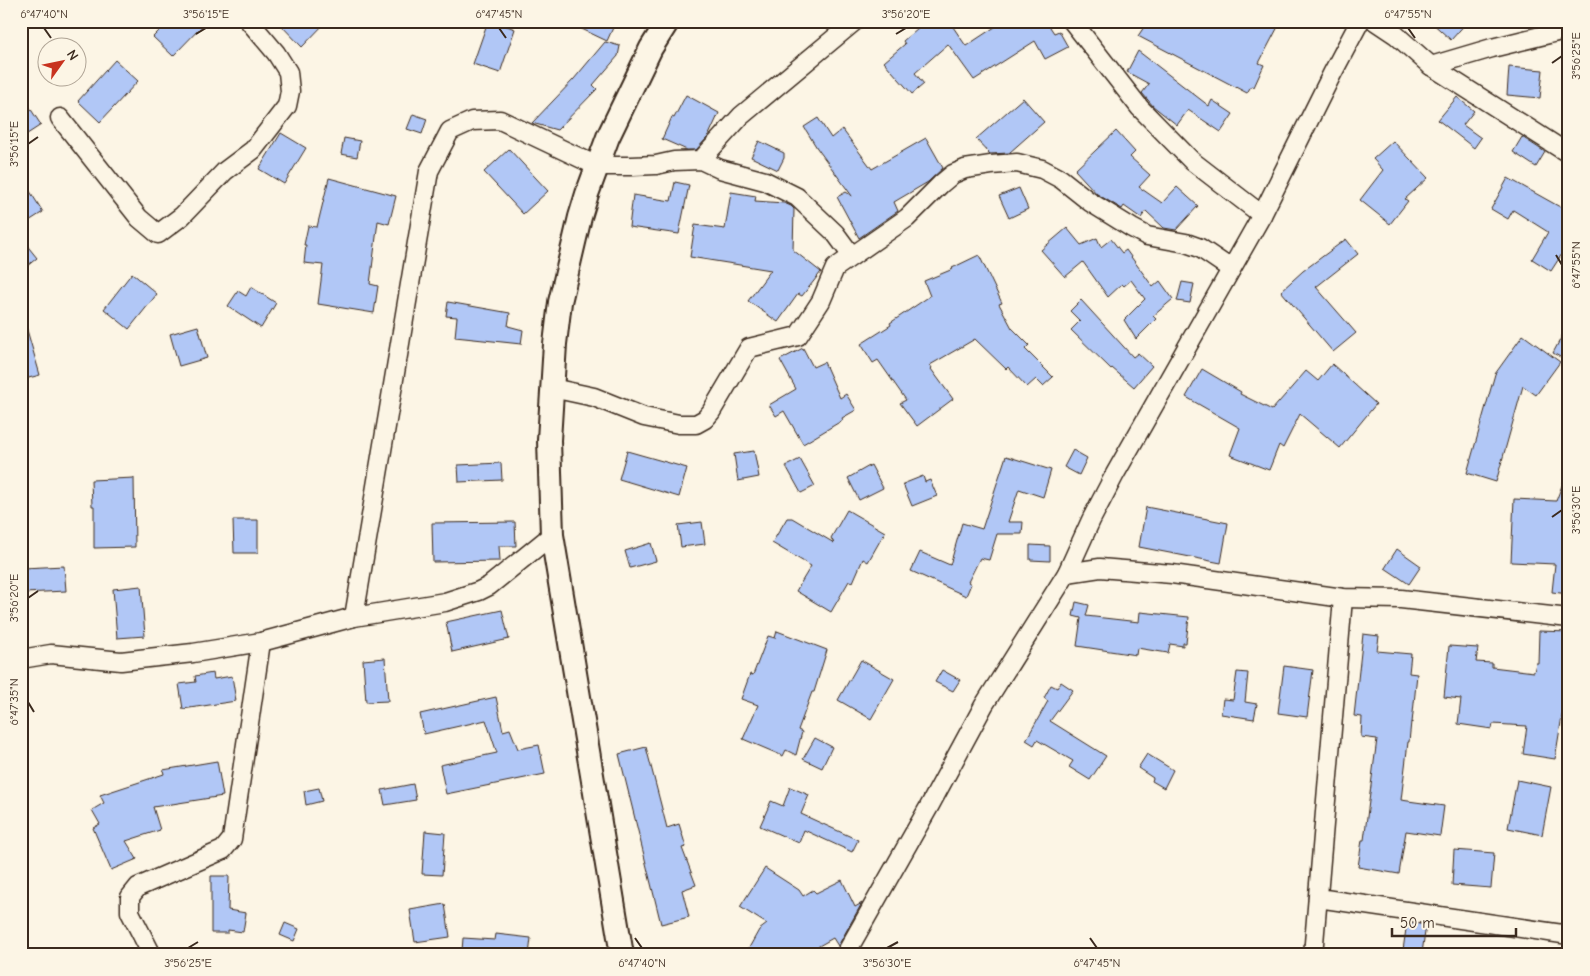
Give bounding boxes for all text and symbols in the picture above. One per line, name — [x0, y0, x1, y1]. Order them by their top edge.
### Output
text: 6°47'40"N — [20, 7, 68, 21]
text: 3°56'15"E — [183, 7, 229, 21]
text: 6°47'45"N — [476, 7, 522, 21]
text: 3°56'20"E — [882, 7, 930, 21]
text: 6°47'55"N — [1384, 7, 1432, 21]
text: 3°56'25"E — [1569, 32, 1583, 80]
north arrow — [38, 38, 88, 88]
text: N — [63, 47, 82, 64]
text: 3°56'15"E — [7, 121, 21, 167]
text: 6°47'55"N — [1569, 241, 1583, 289]
text: 3°56'30"E — [1569, 486, 1583, 534]
text: 3°56'20"E — [7, 574, 21, 622]
text: 6°47'35"N — [7, 678, 21, 726]
scale bar — [1392, 906, 1516, 938]
text: 50 m — [1400, 914, 1435, 932]
text: 3°56'25"E — [164, 956, 212, 970]
text: 6°47'40"N — [618, 956, 666, 970]
text: 3°56'30"E — [863, 956, 911, 970]
text: 6°47'45"N — [1074, 956, 1120, 970]

